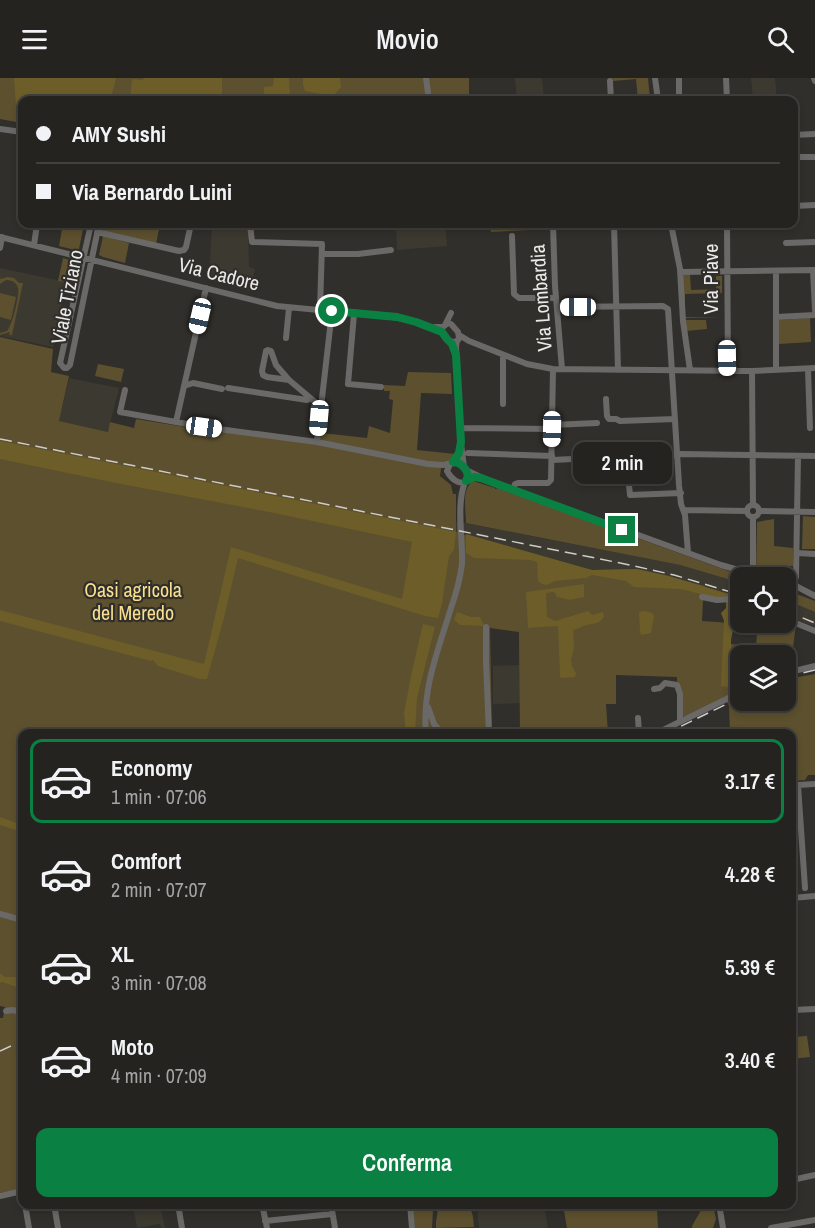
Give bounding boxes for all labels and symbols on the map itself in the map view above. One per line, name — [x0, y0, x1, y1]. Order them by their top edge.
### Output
street label: Via Lombardia — [523, 244, 558, 353]
street label: Via Piave — [697, 244, 724, 314]
street label: Viale Tiziano — [44, 247, 89, 346]
street label: Via Cadore — [176, 250, 263, 297]
car — [187, 296, 213, 336]
route start — [318, 297, 345, 324]
car — [560, 298, 596, 316]
car — [718, 340, 736, 376]
car — [308, 399, 330, 437]
car — [543, 411, 561, 447]
car — [185, 416, 223, 438]
callout: 2 min — [572, 443, 672, 485]
route end — [608, 516, 635, 543]
park label: Oasi agricola del Meredo — [84, 576, 182, 626]

